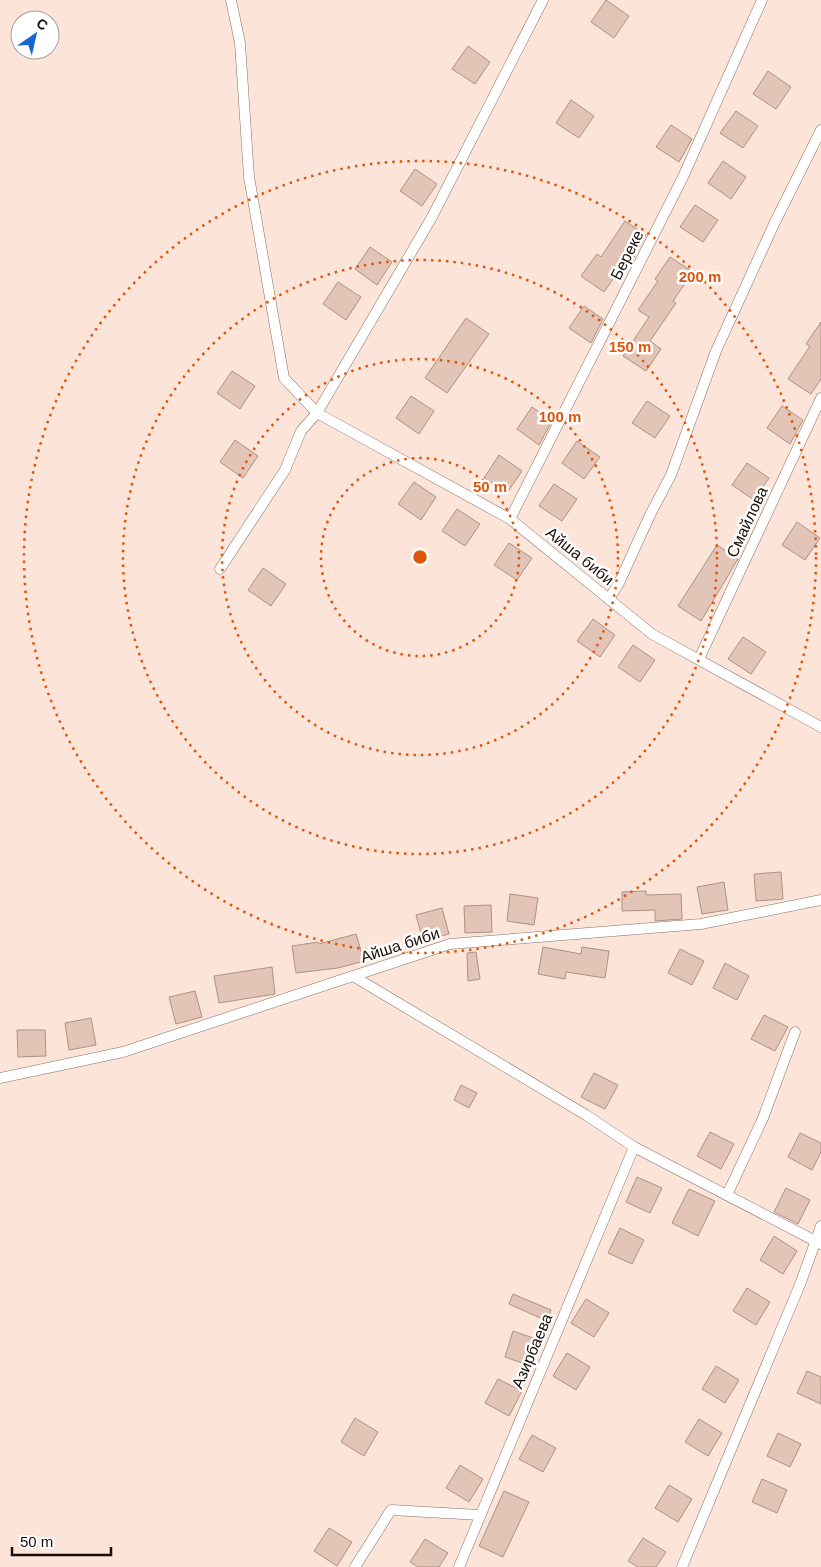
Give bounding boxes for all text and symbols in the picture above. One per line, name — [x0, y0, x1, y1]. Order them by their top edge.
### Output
north arrow — [10, 10, 60, 60]
text: С — [34, 15, 51, 34]
street label: Береке — [607, 227, 647, 283]
text: 200 m — [679, 268, 721, 285]
text: 150 m — [609, 338, 651, 355]
text: 100 m — [539, 408, 581, 425]
text: 50 m — [473, 478, 507, 495]
street label: Смайлова — [723, 484, 771, 560]
street label: Айша биби — [543, 524, 617, 588]
centre of rings — [411, 548, 429, 566]
street label: Айша биби — [358, 924, 442, 966]
street label: Азирбаева — [509, 1311, 555, 1391]
scale bar — [12, 1524, 111, 1556]
text: 50 m — [20, 1533, 53, 1550]

